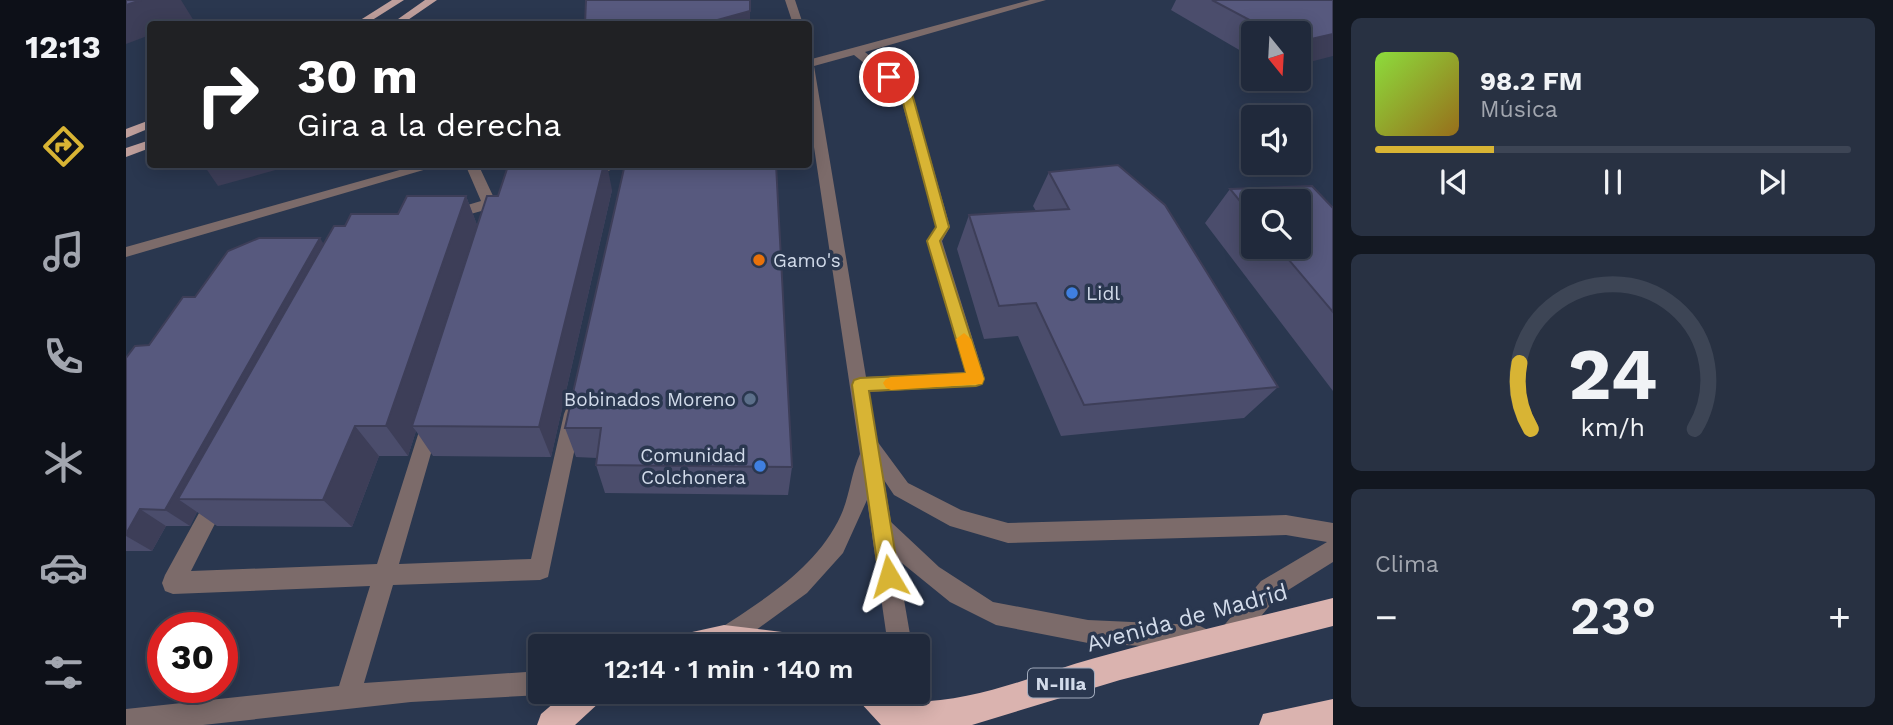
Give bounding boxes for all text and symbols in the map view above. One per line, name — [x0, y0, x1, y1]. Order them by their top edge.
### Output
north arrow — [1241, 21, 1311, 91]
map controls — [1241, 21, 1311, 259]
text: 12:13 — [25, 28, 101, 66]
text: 30 m — [297, 47, 418, 105]
pin — [859, 47, 919, 107]
icon: right — [182, 49, 273, 140]
icon: arrive — [870, 58, 908, 96]
text: 98.2 FM — [1480, 66, 1582, 96]
text: Música — [1480, 96, 1558, 123]
button: sound — [1241, 105, 1311, 175]
text: Gira a la derecha — [297, 106, 561, 144]
icon: directions — [39, 122, 88, 171]
icon: previous — [1435, 163, 1473, 201]
icon: pause — [1594, 163, 1632, 201]
icon: next — [1753, 163, 1791, 201]
button: search — [1241, 189, 1311, 259]
icon: music — [39, 227, 88, 276]
place label: Gamo's — [773, 249, 841, 272]
marker: Gamo's — [751, 252, 767, 268]
place label: Lidl — [1086, 282, 1120, 305]
marker: Lidl — [1064, 285, 1080, 301]
text: 24 — [1568, 331, 1658, 417]
icon: phone — [39, 332, 88, 381]
place label: Bobinados Moreno — [564, 388, 736, 411]
marker: Bobinados Moreno — [742, 391, 758, 407]
text: km/h — [1581, 412, 1645, 441]
icon: climate — [39, 438, 88, 487]
place label: Comunidad Colchonera — [640, 444, 746, 489]
marker: Comunidad Colchonera — [752, 458, 768, 474]
position arrow — [852, 539, 926, 613]
icon: car — [39, 543, 88, 592]
text: Clima — [1375, 551, 1439, 578]
street label: Avenida de Madrid — [1083, 578, 1291, 658]
text: 23° — [1570, 586, 1656, 647]
text: − — [1375, 595, 1398, 639]
text: + — [1828, 595, 1851, 639]
speed limit sign: 30 — [147, 612, 238, 703]
icon: filters — [39, 648, 88, 697]
text: 12:14 · 1 min · 140 m — [605, 654, 853, 684]
road number: N-IIIa — [1028, 668, 1094, 698]

